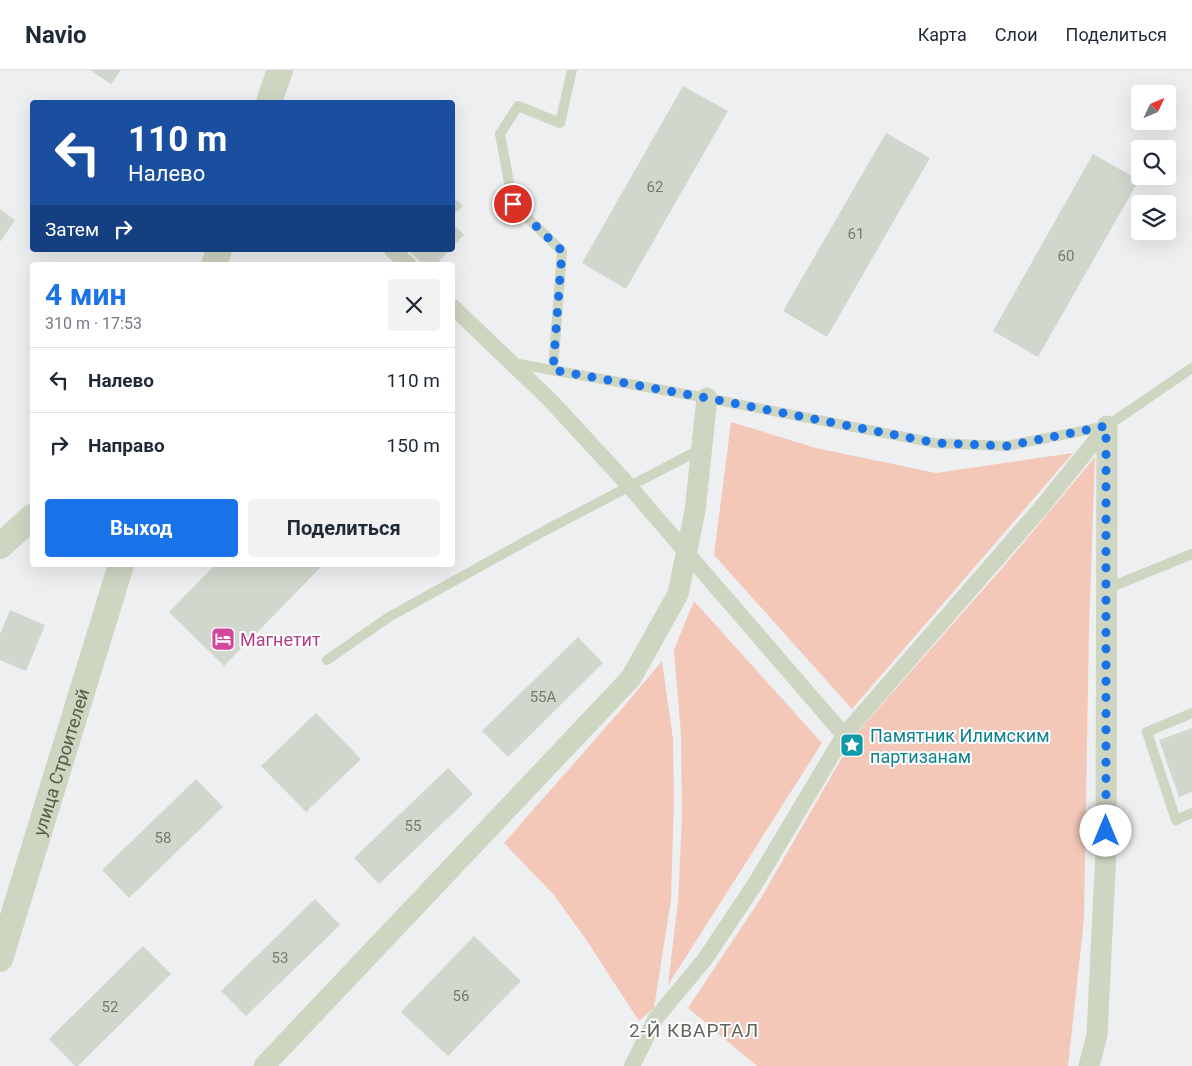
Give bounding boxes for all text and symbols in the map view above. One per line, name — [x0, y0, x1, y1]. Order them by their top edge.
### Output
text: Navio — [25, 21, 87, 49]
text: Карта — [918, 24, 967, 45]
text: Слои — [995, 24, 1038, 45]
text: Поделиться — [1066, 24, 1167, 45]
north arrow — [1131, 85, 1176, 130]
map controls — [1131, 85, 1176, 240]
text: 110 m — [128, 119, 227, 160]
icon: left — [45, 120, 110, 185]
button: search — [1131, 140, 1176, 185]
text: Налево — [128, 161, 205, 186]
house number: 62 — [647, 178, 663, 196]
pin — [492, 183, 534, 225]
icon: arrive — [499, 190, 527, 218]
button: layers — [1131, 195, 1176, 240]
icon: right — [109, 215, 137, 243]
text: Затем — [45, 218, 99, 241]
house number: 61 — [848, 225, 864, 243]
house number: 60 — [1058, 247, 1074, 265]
text: 4 мин — [45, 277, 126, 312]
button: close — [388, 279, 440, 331]
text: 310 m · 17:53 — [45, 314, 142, 333]
icon: left — [45, 366, 73, 394]
text: Налево — [88, 369, 154, 392]
text: 110 m — [387, 369, 440, 392]
icon: right — [45, 431, 73, 459]
text: Направо — [88, 434, 165, 457]
text: 150 m — [387, 434, 440, 457]
button: Выход — [45, 499, 238, 557]
button: Поделиться — [248, 499, 440, 557]
hotel icon: Магнетит — [210, 626, 236, 652]
place label: Магнетит — [240, 629, 321, 650]
street label: улица Строителей — [28, 686, 93, 838]
house number: 55А — [530, 688, 557, 706]
place label: Памятник Илимским партизанам — [870, 725, 1050, 767]
place icon: Памятник Илимским партизанам — [839, 732, 865, 758]
position arrow — [1079, 804, 1131, 856]
house number: 55 — [405, 817, 421, 835]
house number: 58 — [155, 829, 171, 847]
house number: 53 — [272, 949, 288, 967]
house number: 56 — [453, 987, 469, 1005]
house number: 52 — [102, 998, 118, 1016]
district label: 2-Й КВАРТАЛ — [629, 1019, 759, 1042]

